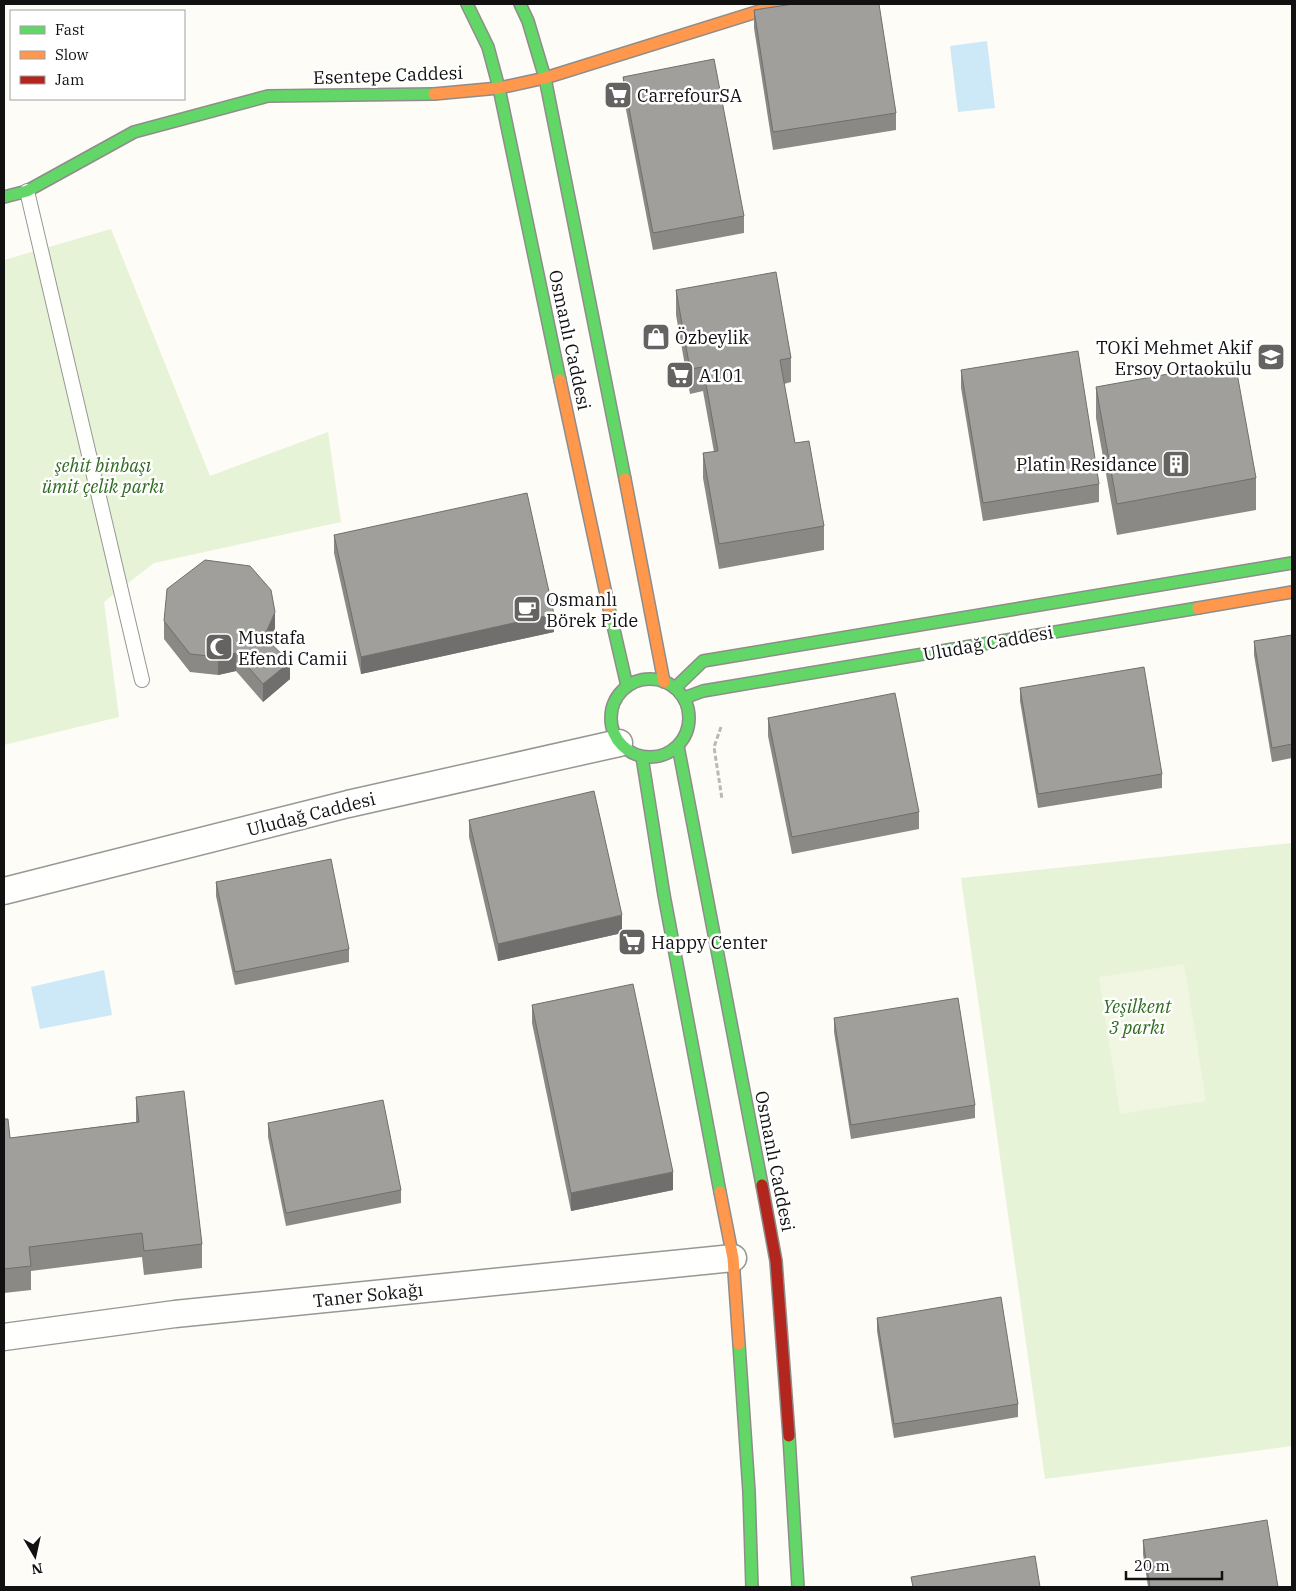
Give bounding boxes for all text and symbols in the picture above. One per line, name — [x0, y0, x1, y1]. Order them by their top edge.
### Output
legend — [10, 10, 185, 100]
text: Fast — [55, 20, 85, 39]
text: Slow — [55, 45, 89, 64]
street label: Esentepe Caddesi — [313, 61, 464, 89]
text: Jam — [55, 70, 84, 89]
supermarket icon: CarrefourSA — [603, 80, 633, 110]
place label: CarrefourSA — [637, 84, 743, 107]
street label: Osmanlı Caddesi — [544, 268, 596, 413]
shop icon: Özbeylik — [641, 322, 671, 352]
place label: Özbeylik — [675, 326, 749, 349]
place label: TOKİ Mehmet Akif Ersoy Ortaokulu — [1096, 336, 1254, 380]
school or university icon: TOKİ Mehmet Akif Ersoy Ortaokulu — [1256, 342, 1286, 372]
supermarket icon: A101 — [665, 360, 695, 390]
place label: A101 — [699, 364, 744, 387]
building icon: Platin Residance — [1161, 449, 1191, 479]
place label: Platin Residance — [1016, 453, 1157, 476]
park label: şehit binbaşı ümit çelik parkı — [42, 454, 165, 498]
place label: Osmanlı Börek Pide — [546, 588, 638, 632]
cafe icon: Osmanlı Börek Pide — [512, 594, 542, 624]
street label: Uludağ Caddesi — [921, 620, 1055, 666]
place label: Mustafa Efendi Camii — [238, 626, 348, 670]
mosque icon: Mustafa Efendi Camii — [204, 632, 234, 662]
street label: Uludağ Caddesi — [244, 787, 378, 841]
supermarket icon: Happy Center — [617, 927, 647, 957]
place label: Happy Center — [651, 931, 767, 954]
park label: Yeşilkent 3 parkı — [1103, 995, 1172, 1039]
street label: Osmanlı Caddesi — [750, 1089, 800, 1234]
street label: Taner Sokağı — [312, 1278, 425, 1312]
north arrow — [10, 1531, 60, 1581]
scale bar — [1126, 1548, 1222, 1580]
text: 20 m — [1134, 1556, 1170, 1575]
text: N — [30, 1559, 44, 1579]

